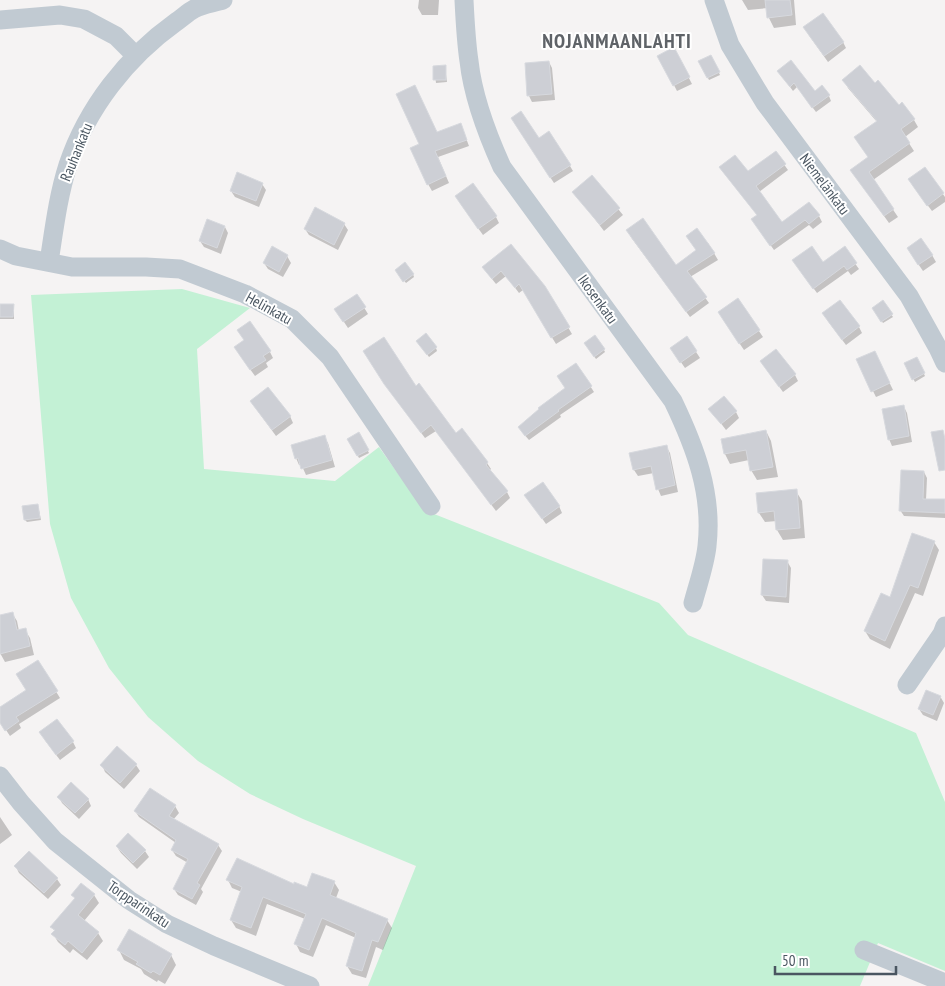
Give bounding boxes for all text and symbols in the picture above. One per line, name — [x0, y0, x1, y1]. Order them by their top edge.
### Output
district label: NOJANMAANLAHTI — [542, 28, 692, 54]
street label: Rauhankatu — [56, 120, 96, 184]
street label: Niemelänkatu — [796, 150, 854, 218]
street label: Ikosenkatu — [574, 271, 622, 327]
street label: Helinkatu — [243, 288, 295, 328]
street label: Torpparinkatu — [104, 876, 174, 932]
scale bar — [775, 944, 896, 976]
text: 50 m — [782, 951, 808, 970]

